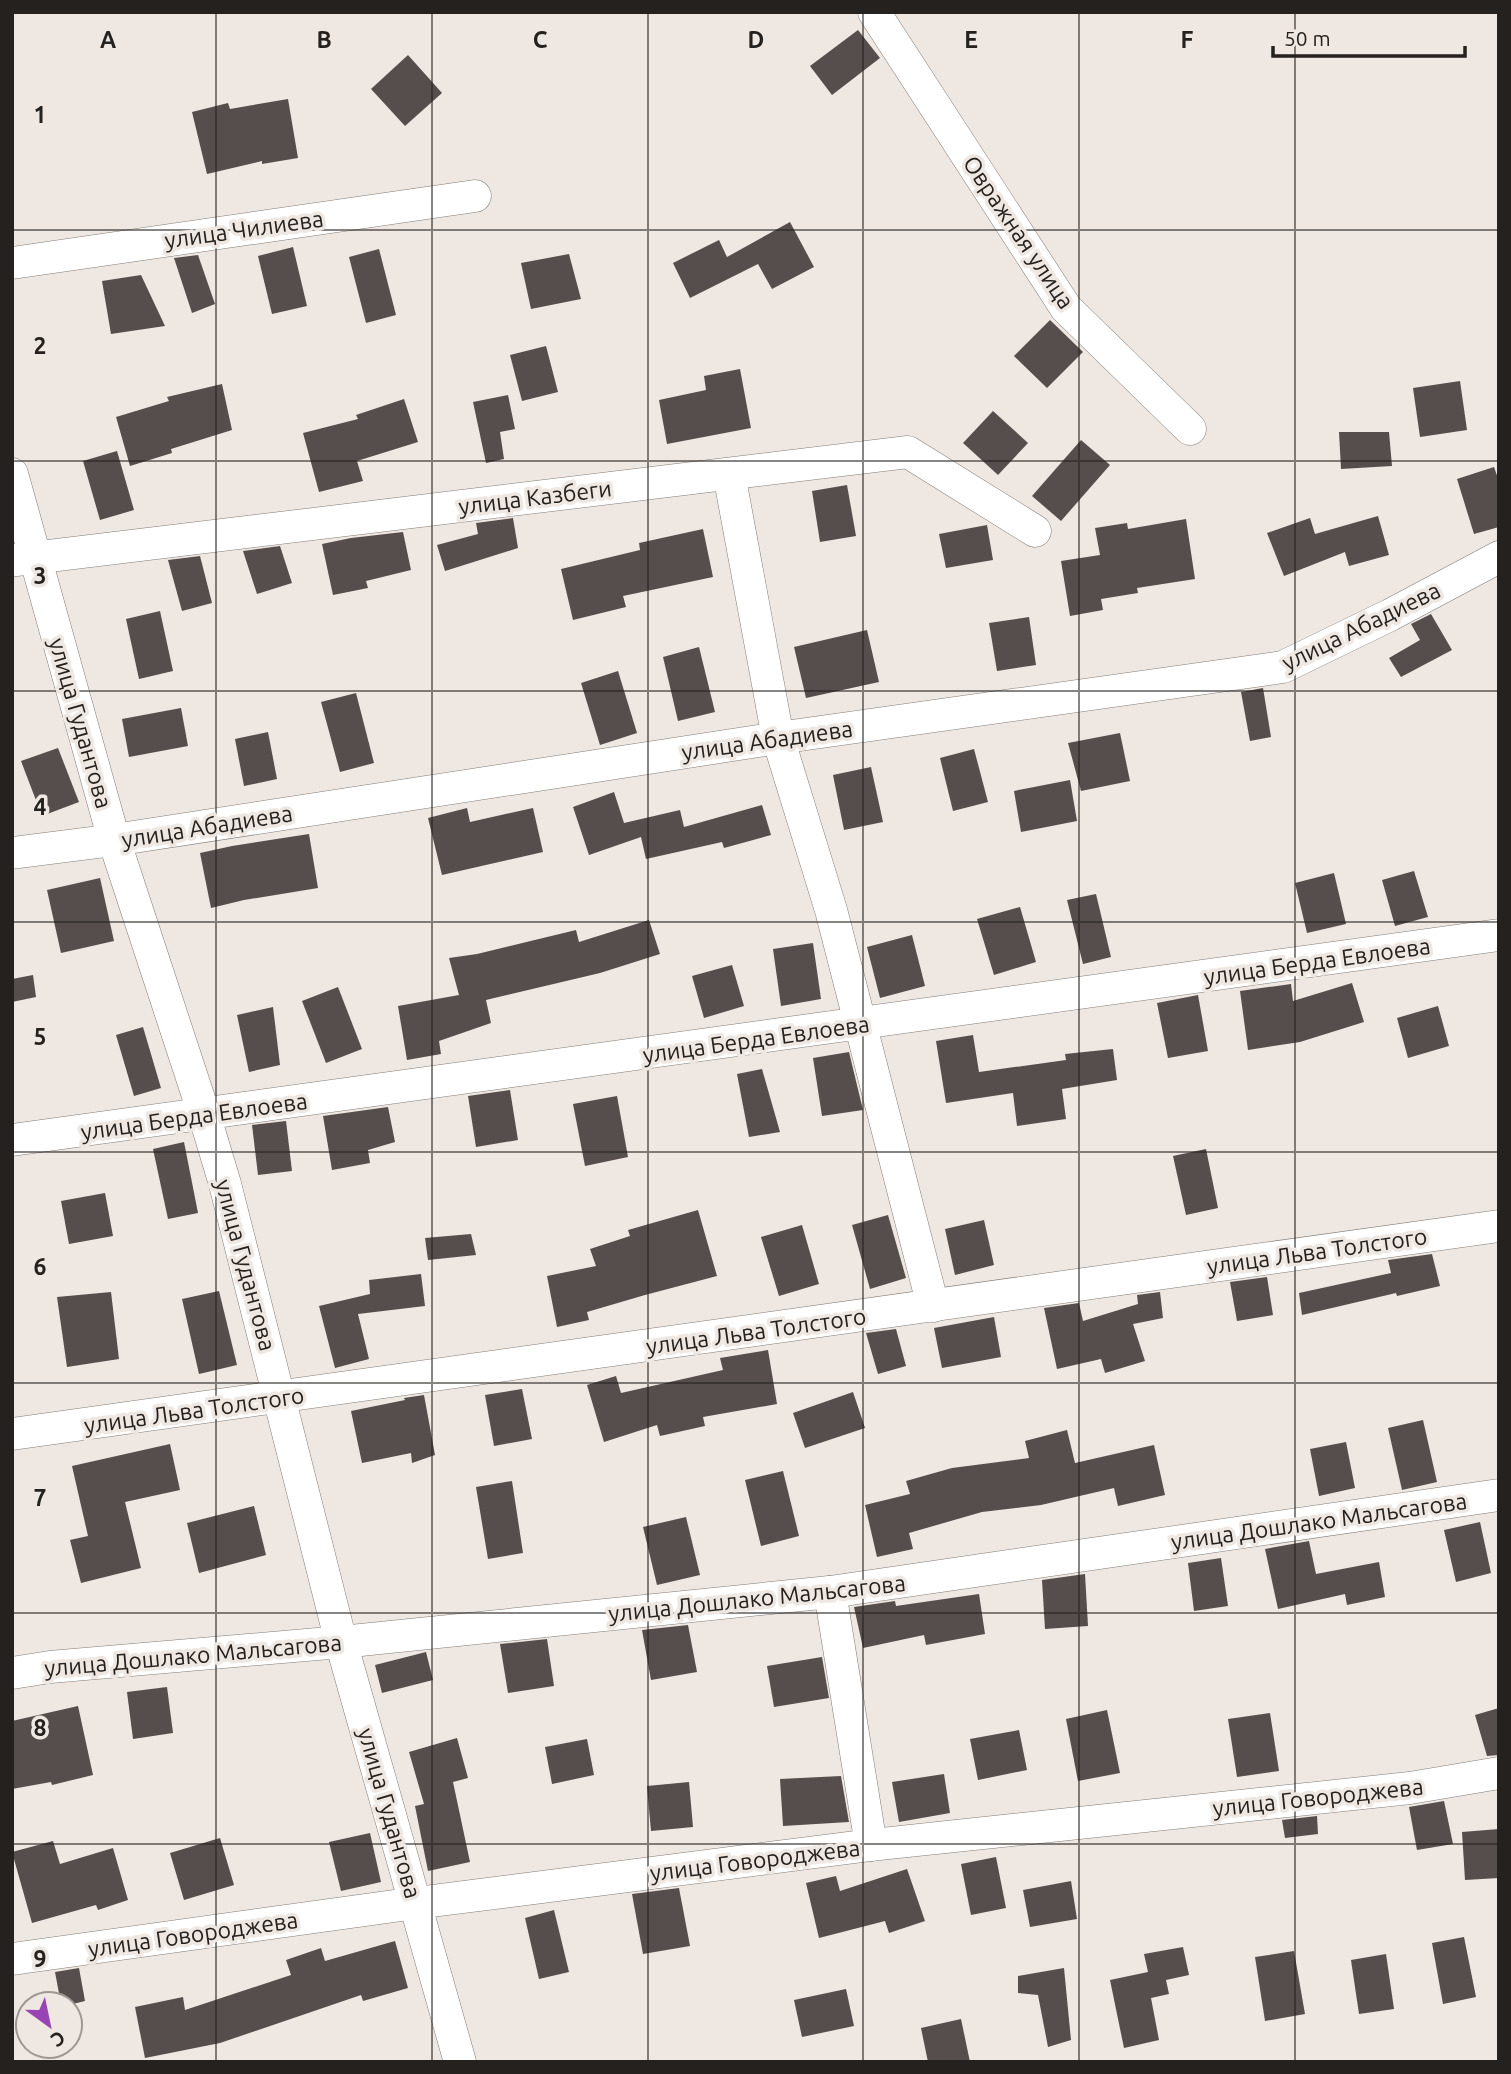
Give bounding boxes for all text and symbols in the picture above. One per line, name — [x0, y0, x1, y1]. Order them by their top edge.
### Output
scale bar — [1273, 14, 1466, 58]
text: 50 m — [1284, 26, 1331, 50]
text: A — [100, 27, 116, 52]
text: B — [316, 27, 332, 52]
text: C — [533, 27, 548, 52]
text: D — [748, 27, 764, 52]
text: E — [964, 27, 978, 52]
text: F — [1181, 27, 1194, 52]
text: 1 — [34, 102, 46, 127]
street label: Овражная улица — [959, 151, 1079, 313]
street label: улица Чилиева — [163, 205, 325, 253]
text: 2 — [34, 333, 46, 358]
street label: улица Казбеги — [457, 475, 613, 519]
text: 3 — [34, 563, 46, 588]
street label: улица Абадиева — [1278, 577, 1444, 675]
street label: улица Гудантова — [45, 635, 117, 811]
street label: улица Абадиева — [680, 716, 854, 764]
text: 4 — [34, 794, 47, 819]
street label: улица Абадиева — [120, 800, 294, 852]
street label: улица Берда Евлоева — [1202, 933, 1432, 989]
street label: улица Берда Евлоева — [641, 1011, 871, 1067]
text: 5 — [34, 1024, 46, 1049]
street label: улица Берда Евлоева — [79, 1088, 309, 1144]
street label: улица Гудантова — [211, 1177, 281, 1353]
street label: улица Льва Толстого — [1205, 1223, 1429, 1279]
text: 6 — [34, 1254, 47, 1279]
street label: улица Льва Толстого — [644, 1303, 868, 1359]
street label: улица Льва Толстого — [82, 1382, 306, 1438]
text: 7 — [34, 1485, 46, 1510]
street label: улица Дошлако Мальсагова — [1169, 1488, 1469, 1554]
street label: улица Дошлако Мальсагова — [607, 1570, 907, 1626]
street label: улица Дошлако Мальсагова — [43, 1630, 343, 1680]
text: 8 — [34, 1715, 46, 1740]
street label: улица Гудантова — [354, 1725, 426, 1901]
street label: улица Говороджева — [1211, 1774, 1425, 1820]
street label: улица Говороджева — [648, 1835, 862, 1885]
street label: улица Говороджева — [86, 1907, 300, 1961]
text: 9 — [34, 1946, 46, 1971]
north arrow — [14, 1990, 84, 2060]
text: С — [47, 2027, 69, 2052]

